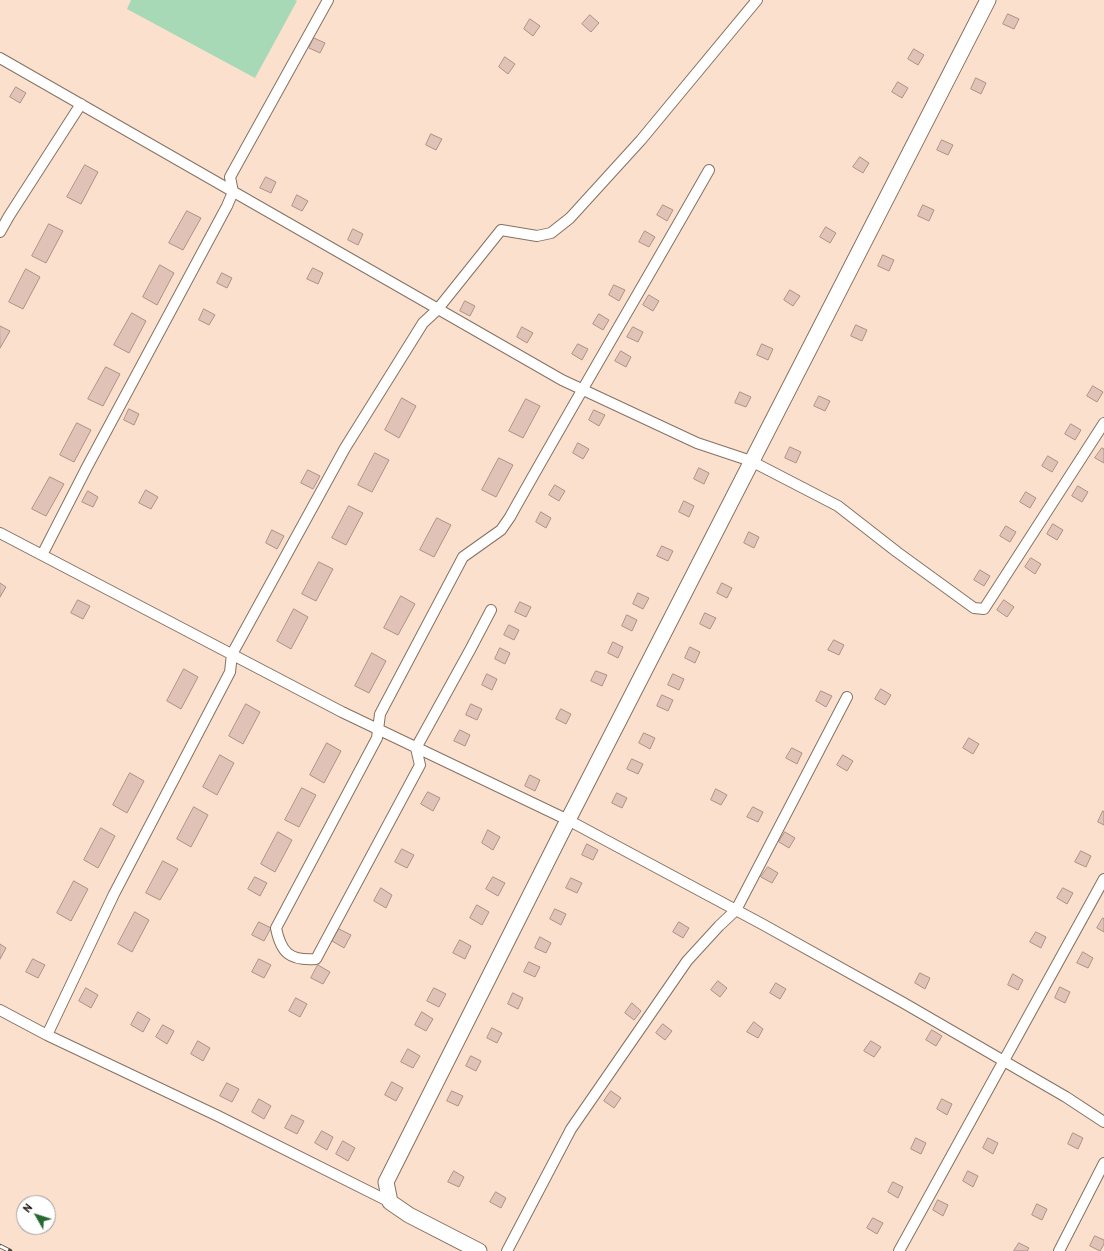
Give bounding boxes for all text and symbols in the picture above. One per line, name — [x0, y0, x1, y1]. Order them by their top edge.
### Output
north arrow — [16, 1195, 56, 1235]
text: N — [20, 1201, 35, 1215]

